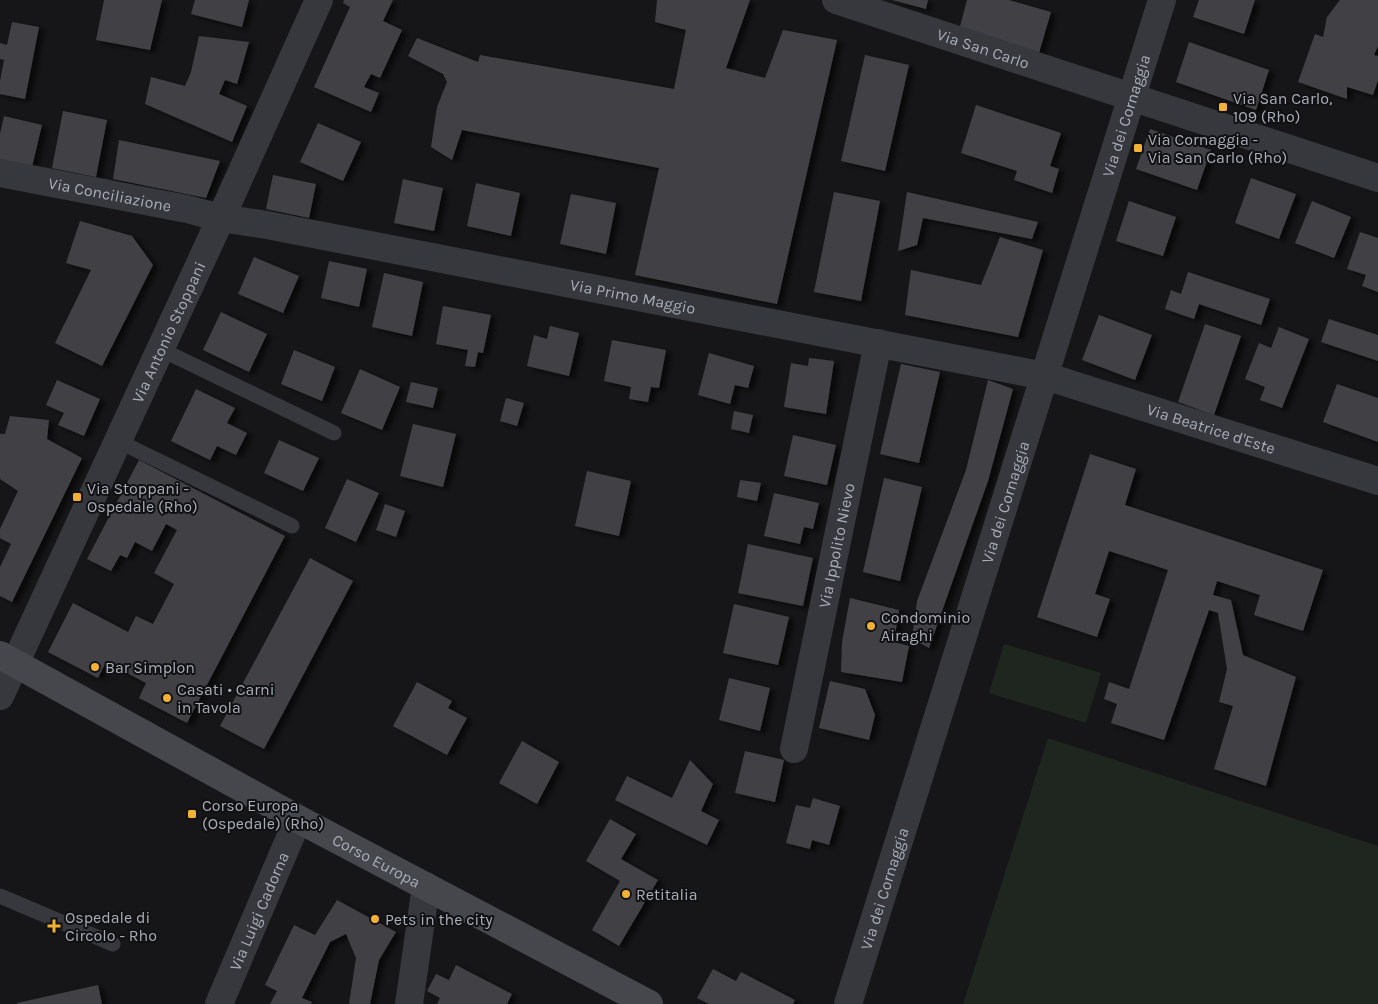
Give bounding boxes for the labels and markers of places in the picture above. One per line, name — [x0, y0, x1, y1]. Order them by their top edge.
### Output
place label: Via San Carlo, 109 (Rho) — [1233, 89, 1332, 126]
marker: Via San Carlo, 109 (Rho) — [1217, 101, 1229, 113]
place label: Via Cornaggia - Via San Carlo (Rho) — [1148, 130, 1287, 167]
marker: Via Cornaggia - Via San Carlo (Rho) — [1132, 142, 1144, 154]
place label: Via Stoppani - Ospedale (Rho) — [87, 479, 198, 516]
marker: Via Stoppani - Ospedale (Rho) — [71, 491, 83, 503]
place label: Condominio Airaghi — [881, 608, 970, 645]
marker: Condominio Airaghi — [865, 620, 877, 632]
place label: Bar Simplon — [105, 658, 195, 677]
marker: Bar Simplon — [89, 661, 101, 673]
place label: Casati • Carni in Tavola — [177, 680, 274, 717]
marker: Casati • Carni in Tavola — [161, 692, 173, 704]
place label: Corso Europa (Ospedale) (Rho) — [202, 796, 324, 833]
marker: Corso Europa (Ospedale) (Rho) — [186, 808, 198, 820]
place label: Retitalia — [636, 885, 698, 904]
marker: Retitalia — [620, 888, 632, 900]
place label: Ospedale di Circolo - Rho — [65, 908, 157, 945]
place label: Pets in the city — [385, 910, 493, 929]
marker: Pets in the city — [369, 913, 381, 925]
marker: Ospedale di Circolo - Rho — [47, 919, 61, 933]

